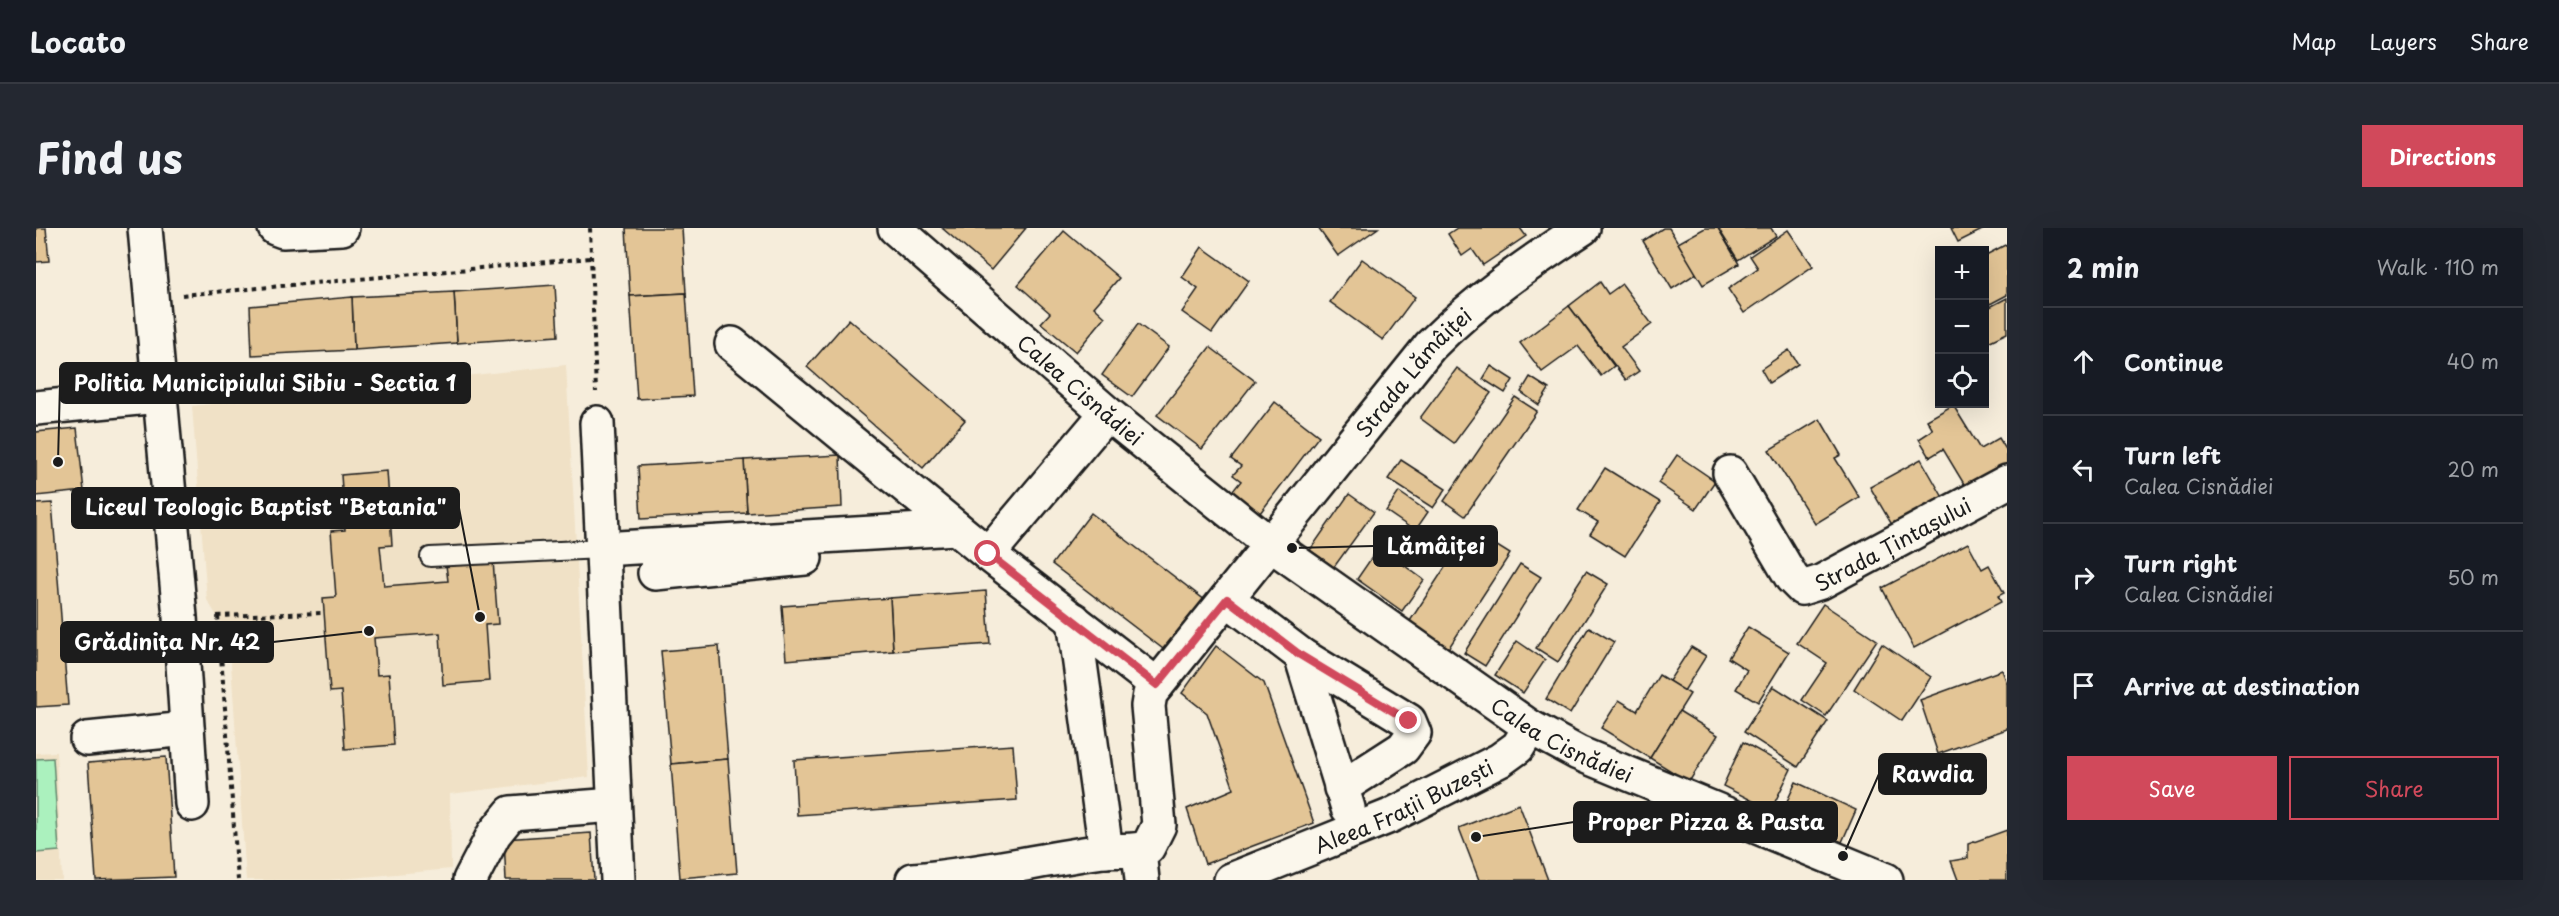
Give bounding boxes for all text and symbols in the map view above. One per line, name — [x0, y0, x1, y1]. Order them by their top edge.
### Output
text: Locato — [30, 20, 126, 63]
text: Map — [2292, 25, 2336, 57]
text: Layers — [2369, 25, 2437, 57]
text: Share — [2470, 25, 2529, 57]
text: Find us — [36, 125, 183, 188]
button: Directions — [2362, 125, 2523, 187]
map controls — [1935, 246, 1989, 408]
button: + — [1935, 246, 1989, 300]
text: 2 min — [2067, 248, 2140, 287]
text: Walk · 110 m — [2377, 252, 2499, 282]
street label: Strada Lămâiței — [1347, 299, 1478, 444]
button: − — [1935, 300, 1989, 354]
street label: Calea Cisnădiei — [1011, 326, 1151, 453]
icon: ahead — [2067, 345, 2100, 378]
text: Continue — [2124, 345, 2223, 378]
text: 40 m — [2447, 346, 2499, 376]
button: locate — [1935, 354, 1989, 408]
callout: Politia Municipiului Sibiu - Sectia 1 — [60, 363, 470, 403]
text: Politia Municipiului Sibiu - Sectia 1 — [74, 365, 456, 398]
text: Turn left — [2124, 438, 2221, 471]
icon: left — [2067, 453, 2100, 486]
text: 20 m — [2447, 454, 2499, 484]
text: Calea Cisnădiei — [2124, 471, 2274, 501]
callout: Liceul Teologic Baptist "Betania" — [72, 488, 459, 528]
street label: Strada Țintașului — [1808, 488, 1977, 599]
text: Liceul Teologic Baptist "Betania" — [85, 489, 447, 522]
callout: Lămâiței — [1374, 526, 1497, 566]
text: Lămâiței — [1387, 528, 1485, 561]
route start — [974, 540, 1000, 566]
text: Turn right — [2124, 546, 2237, 579]
icon: right — [2067, 561, 2100, 594]
text: 50 m — [2447, 562, 2499, 592]
text: Calea Cisnădiei — [2124, 579, 2274, 609]
callout: Grădinița Nr. 42 — [61, 622, 273, 662]
text: Grădinița Nr. 42 — [74, 624, 260, 657]
icon: arrive — [2067, 669, 2100, 702]
text: Arrive at destination — [2124, 669, 2360, 702]
street label: Calea Cisnădiei — [1485, 689, 1638, 790]
route end — [1395, 707, 1421, 733]
street label: Aleea Frații Buzești — [1310, 750, 1498, 861]
callout: Rawdia — [1879, 754, 1986, 794]
text: Rawdia — [1892, 756, 1975, 789]
button: Save — [2067, 756, 2277, 820]
button: Share — [2289, 756, 2499, 820]
callout: Proper Pizza & Pasta — [1574, 802, 1837, 842]
text: Proper Pizza & Pasta — [1587, 804, 1825, 837]

